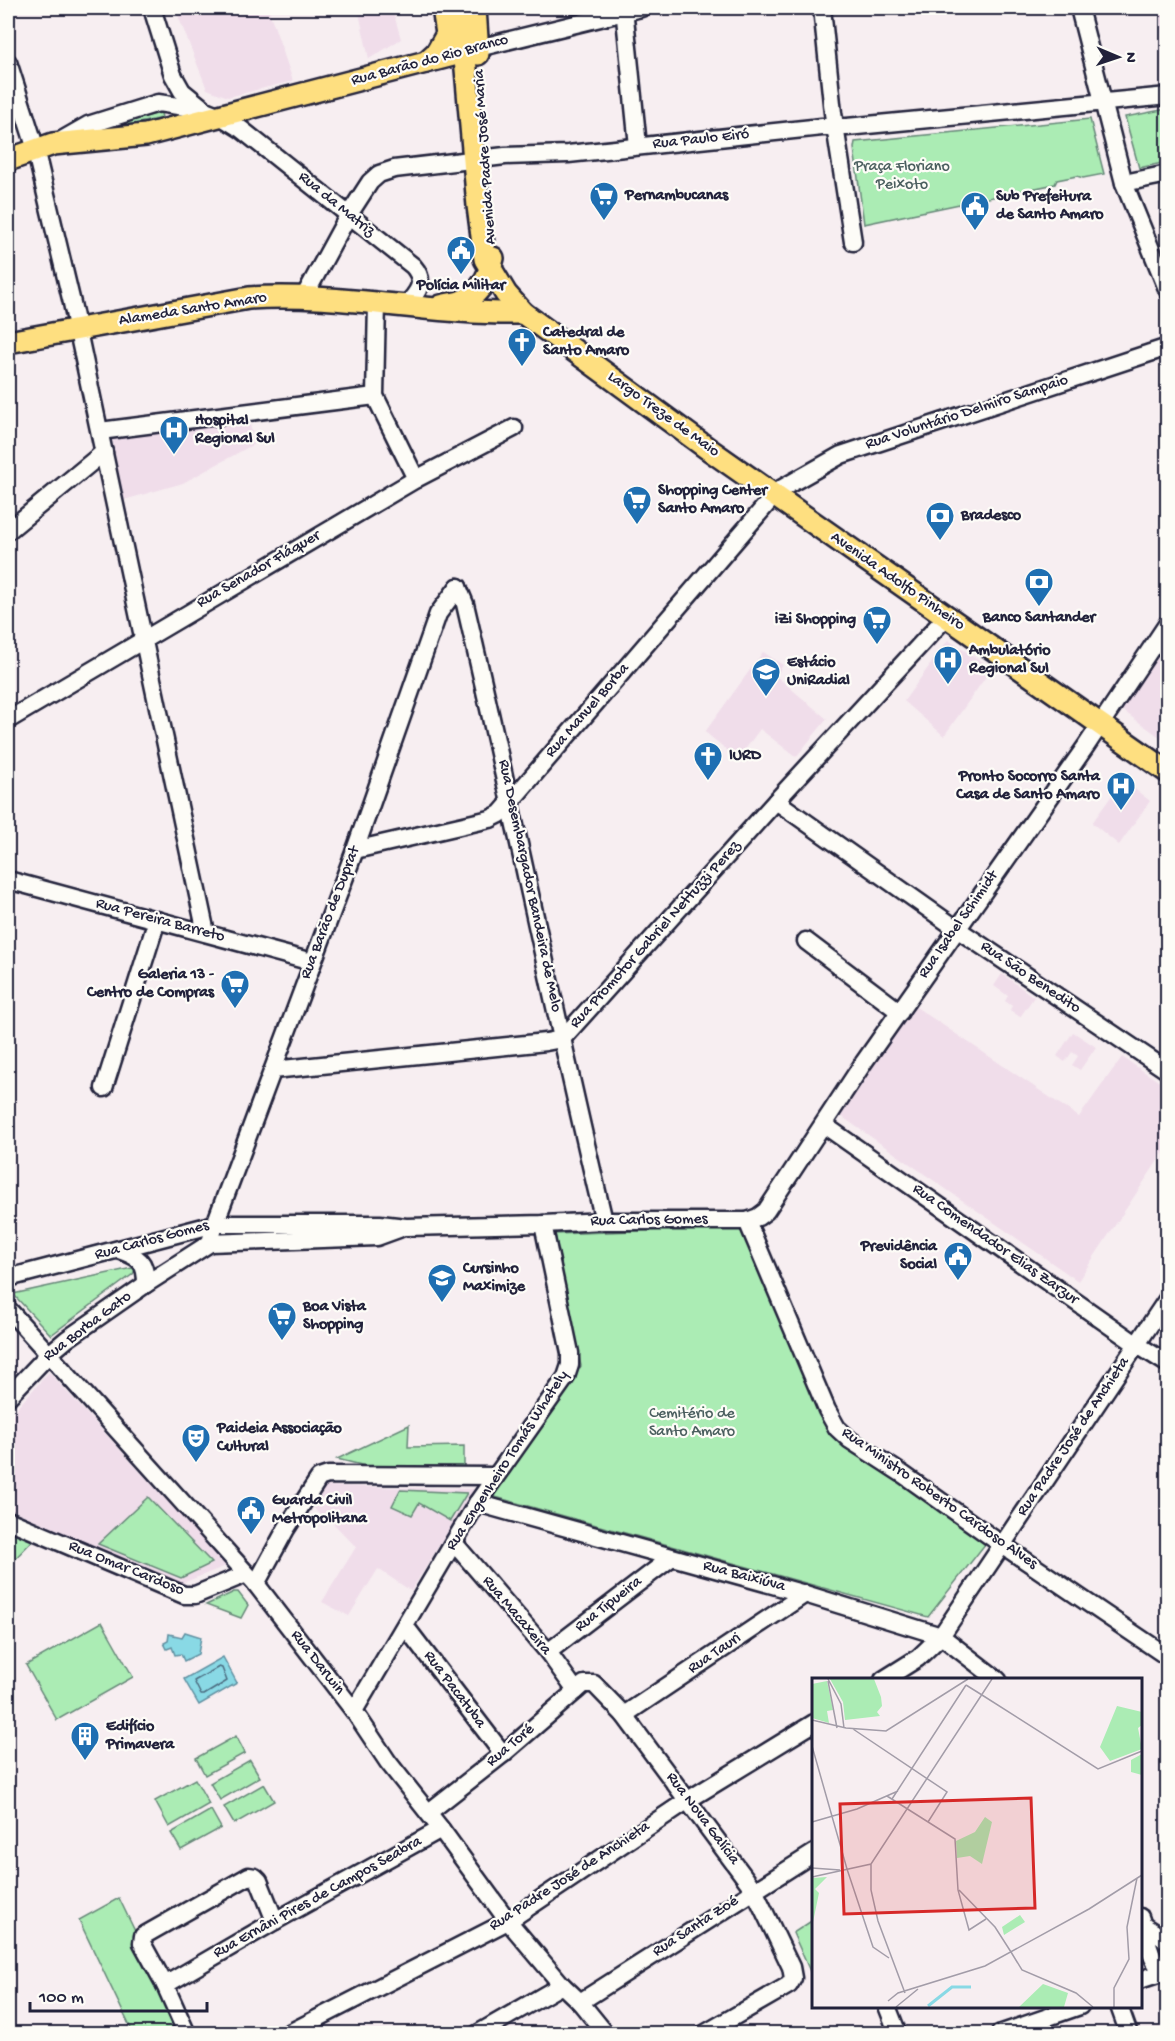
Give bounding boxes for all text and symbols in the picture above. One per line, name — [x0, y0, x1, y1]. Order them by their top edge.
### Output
north arrow — [1088, 27, 1148, 87]
street label: Rua Barão do Rio Branco — [349, 31, 511, 91]
text: N — [1120, 52, 1139, 64]
street label: Avenida Padre José Maria — [470, 68, 502, 245]
street label: Rua Paulo Eiró — [652, 125, 750, 155]
park label: Praça Floriano Peixoto — [853, 158, 950, 195]
street label: Rua da Matriz — [294, 168, 379, 242]
supermarket icon: Pernambucanas — [588, 180, 620, 222]
place label: Pernambucanas — [624, 187, 729, 206]
place label: Sub Prefeitura de Santo Amaro — [996, 187, 1104, 225]
public building icon: Sub Prefeitura de Santo Amaro — [959, 190, 991, 232]
public building icon: Polícia Militar — [445, 234, 477, 276]
place label: Polícia Militar — [416, 277, 508, 296]
street label: Alameda Santo Amaro — [118, 289, 268, 331]
place label: Catedral de Santo Amaro — [542, 324, 630, 361]
church icon: Catedral de Santo Amaro — [506, 326, 538, 368]
street label: Largo Treze de Maio — [603, 368, 723, 462]
street label: Rua Voluntário Delmiro Sampaio — [863, 371, 1071, 455]
place label: Hospital Regional Sul — [194, 412, 275, 449]
hospital icon: Hospital Regional Sul — [158, 414, 190, 456]
place label: Shopping Center Santo Amaro — [658, 482, 769, 519]
supermarket icon: Shopping Center Santo Amaro — [621, 484, 653, 526]
bank icon: Bradesco — [924, 500, 956, 542]
place label: Bradesco — [960, 507, 1022, 526]
street label: Rua Senador Fláquer — [194, 526, 325, 613]
street label: Avenida Adolfo Pinheiro — [826, 528, 968, 636]
bank icon: Banco Santander — [1023, 566, 1055, 608]
supermarket icon: iZi Shopping — [861, 604, 893, 646]
place label: Banco Santander — [982, 609, 1098, 628]
place label: iZi Shopping — [775, 611, 856, 630]
place label: Ambulatório Regional Sul — [968, 642, 1051, 679]
hospital icon: Ambulatório Regional Sul — [932, 644, 964, 686]
place label: Estácio UniRadial — [787, 654, 850, 691]
school or university icon: Estácio UniRadial — [750, 656, 782, 698]
street label: Rua Manuel Borba — [542, 659, 635, 762]
church icon: IURD — [692, 740, 724, 782]
place label: IURD — [729, 747, 761, 766]
street label: Rua Desembargador Bandeira de Melo — [493, 758, 565, 1014]
place label: Pronto Socorro Santa Casa de Santo Amaro — [955, 768, 1101, 805]
hospital icon: Pronto Socorro Santa Casa de Santo Amaro — [1105, 770, 1137, 812]
street label: Rua Promotor Gabriel Nettuzzi Perez — [567, 836, 746, 1033]
street label: Rua Barão de Duprat — [297, 843, 366, 982]
street label: Rua Isabel Schimidt — [915, 866, 1004, 982]
street label: Rua Pereira Barreto — [93, 895, 227, 947]
street label: Rua São Benedito — [976, 937, 1084, 1019]
place label: Galeria 13 - Centro de Compras — [86, 966, 215, 1003]
supermarket icon: Galeria 13 - Centro de Compras — [219, 968, 251, 1010]
street label: Rua Comendador Elias Zarzur — [908, 1180, 1083, 1311]
street label: Rua Carlos Gomes — [590, 1210, 709, 1232]
street label: Rua Carlos Gomes — [93, 1216, 212, 1265]
place label: Previdência Social — [860, 1238, 938, 1275]
public building icon: Previdência Social — [942, 1240, 974, 1282]
place label: Cursinho Maximize — [462, 1260, 526, 1297]
school or university icon: Cursinho Maximize — [426, 1262, 458, 1304]
street label: Rua Borba Gato — [40, 1288, 136, 1366]
place label: Boa Vista Shopping — [302, 1298, 367, 1335]
supermarket icon: Boa Vista Shopping — [266, 1300, 298, 1342]
street label: Rua Padre José de Anchieta — [1014, 1353, 1135, 1520]
street label: Rua Engenheiro Tomás Whately — [443, 1367, 573, 1555]
park label: Cemitério de Santo Amaro — [649, 1405, 735, 1442]
place label: Paideia Associação Cultural — [216, 1420, 343, 1457]
theatre icon: Paideia Associação Cultural — [180, 1422, 212, 1464]
street label: Rua Ministro Roberto Cardoso Alves — [837, 1424, 1042, 1575]
place label: Guarda Civil Metropolitana — [272, 1492, 368, 1529]
public building icon: Guarda Civil Metropolitana — [235, 1494, 267, 1536]
street label: Rua Omar Cardoso — [65, 1537, 187, 1601]
street label: Rua Baixiúva — [701, 1557, 788, 1597]
street label: Rua Tipueira — [572, 1572, 647, 1637]
street label: Rua Macaxeira — [477, 1573, 555, 1660]
street label: Rua Darwin — [286, 1627, 348, 1700]
street label: Rua Tauri — [685, 1629, 745, 1679]
street label: Rua Pacatuba — [419, 1648, 490, 1733]
inset map — [812, 1678, 1142, 2008]
place label: Edifício Primavera — [105, 1717, 175, 1755]
building icon: Edifício Primavera — [69, 1720, 101, 1762]
street label: Rua Toré — [483, 1720, 539, 1772]
street label: Rua Nova Galícia — [661, 1769, 744, 1870]
street label: Rua Padre José de Anchieta — [486, 1817, 655, 1936]
street label: Rua Ernâni Pires de Campos Seabra — [211, 1832, 426, 1963]
street label: Rua Santa Zoé — [649, 1892, 743, 1962]
scale bar — [30, 1975, 207, 2013]
text: 100 m — [38, 1988, 84, 2009]

